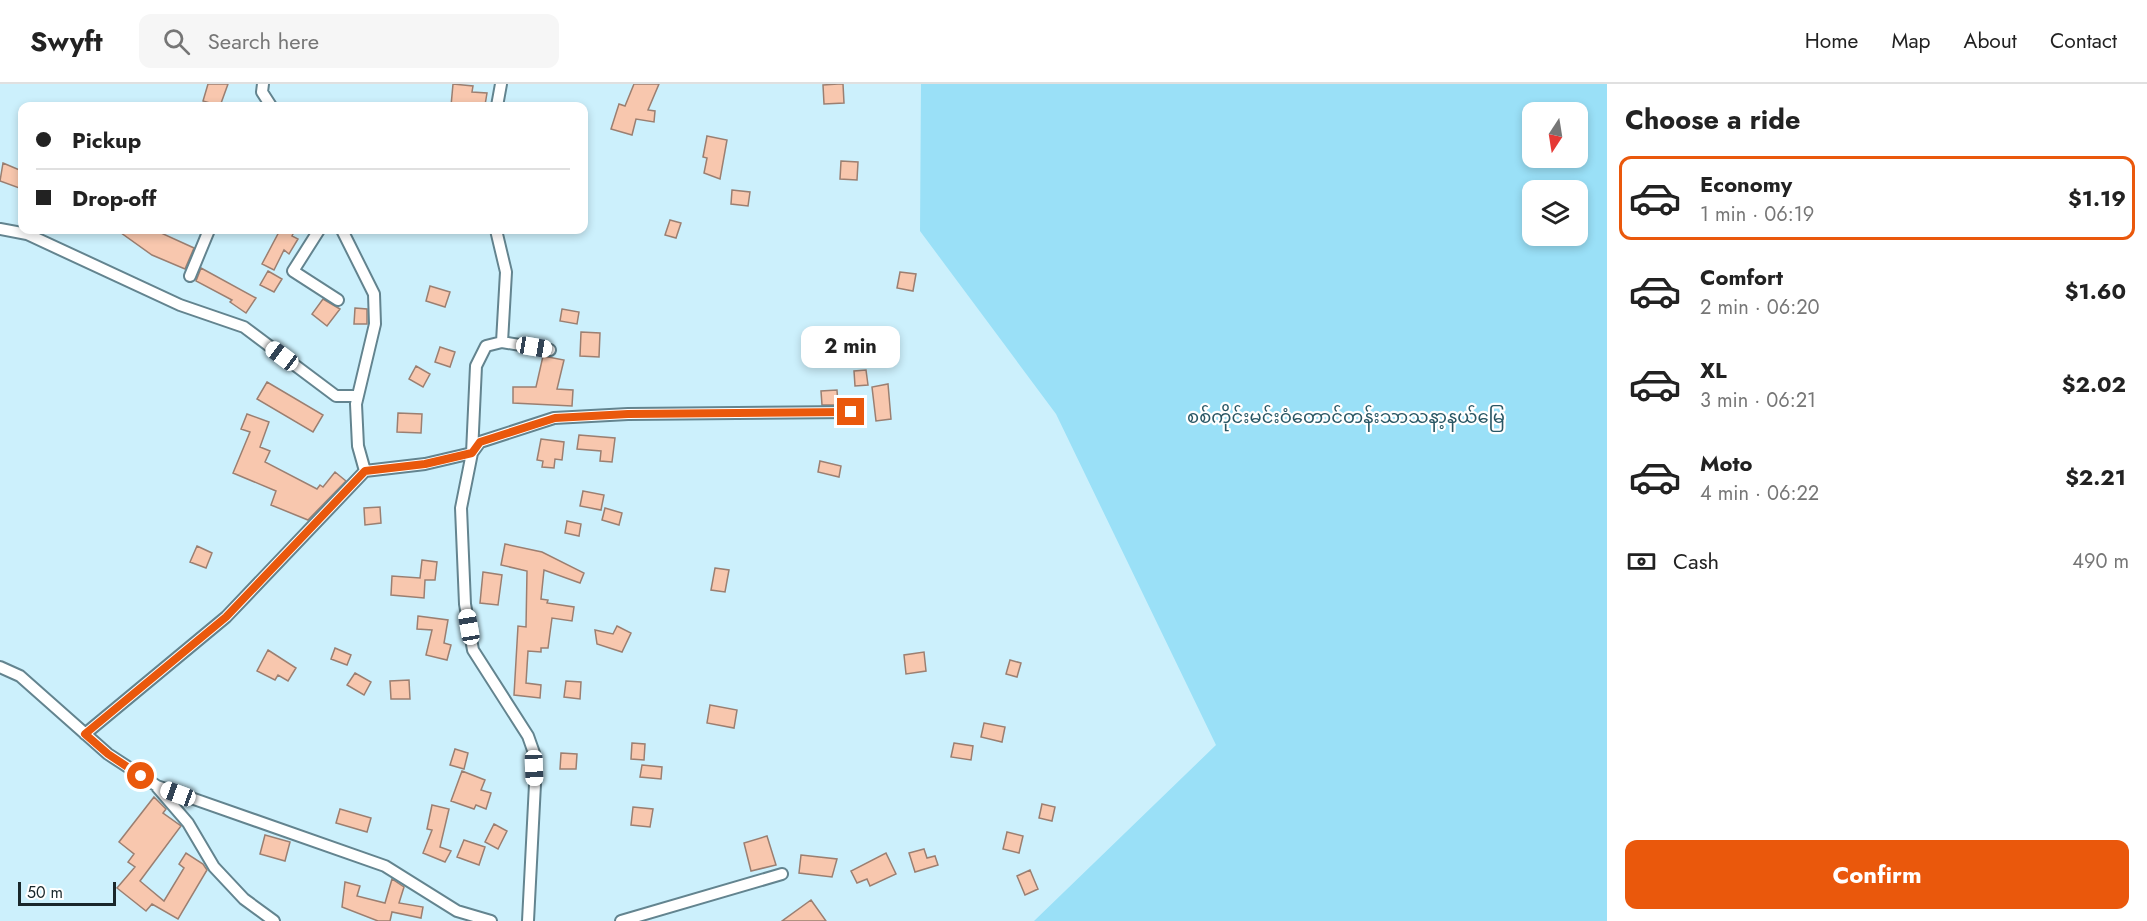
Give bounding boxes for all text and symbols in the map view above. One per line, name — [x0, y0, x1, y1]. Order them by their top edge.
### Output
search box — [139, 14, 559, 68]
text: Swyft — [30, 21, 103, 62]
icon: search — [160, 25, 193, 58]
text: Search here — [208, 25, 319, 57]
text: Home — [1805, 26, 1858, 56]
text: Map — [1891, 26, 1931, 56]
text: About — [1964, 26, 2017, 56]
text: Contact — [2050, 26, 2117, 56]
text: Choose a ride — [1625, 100, 1800, 139]
north arrow — [1522, 102, 1588, 168]
map controls — [1522, 102, 1588, 246]
text: Pickup — [72, 124, 141, 156]
text: Economy — [1700, 168, 1792, 200]
icon: car — [1628, 171, 1682, 225]
button: layers — [1522, 180, 1588, 246]
text: Drop-off — [72, 182, 156, 214]
text: $1.19 — [2068, 182, 2126, 214]
text: 1 min · 06:19 — [1700, 200, 1814, 229]
text: Comfort — [1700, 261, 1783, 293]
icon: car — [1628, 264, 1682, 318]
text: $1.60 — [2065, 275, 2126, 307]
text: 2 min · 06:20 — [1700, 293, 1820, 322]
callout: 2 min — [802, 325, 900, 367]
text: 2 min — [824, 332, 877, 361]
car — [515, 335, 553, 359]
car — [262, 338, 302, 374]
text: XL — [1700, 354, 1727, 386]
icon: car — [1628, 357, 1682, 411]
text: $2.02 — [2062, 368, 2126, 400]
text: 3 min · 06:21 — [1700, 386, 1816, 415]
route end — [837, 398, 864, 425]
park label: စစ်ကိုင်းမင်းဝံတောင်တန်းသာသနာ့နယ်မြေ — [1187, 403, 1505, 432]
text: Moto — [1700, 447, 1753, 479]
icon: car — [1628, 450, 1682, 504]
text: $2.21 — [2065, 461, 2126, 493]
text: 4 min · 06:22 — [1700, 479, 1819, 508]
icon: cash — [1625, 545, 1658, 578]
text: Cash — [1673, 545, 1719, 577]
text: 490 m — [2072, 547, 2129, 576]
car — [457, 608, 481, 646]
car — [524, 750, 544, 786]
route start — [127, 762, 154, 789]
car — [158, 779, 198, 809]
button: Confirm — [1625, 840, 2129, 909]
scale bar — [18, 879, 116, 906]
text: 50 m — [27, 881, 63, 904]

